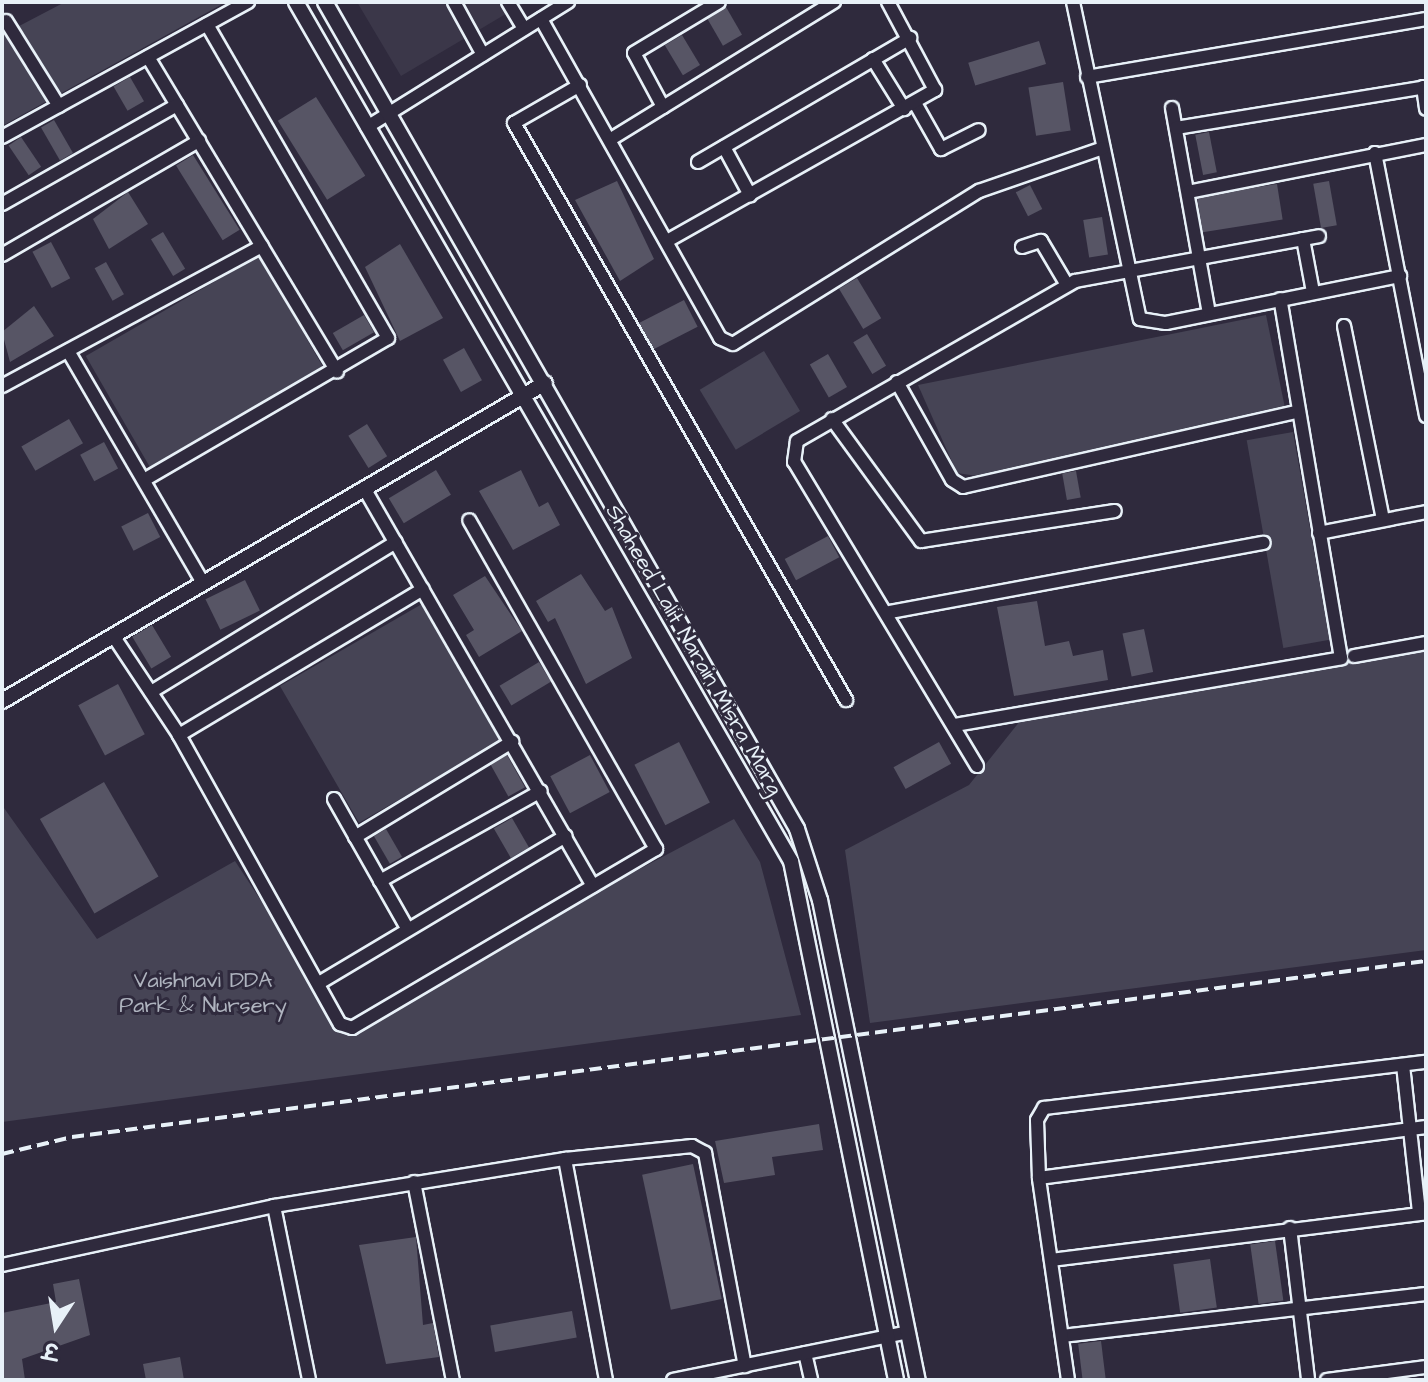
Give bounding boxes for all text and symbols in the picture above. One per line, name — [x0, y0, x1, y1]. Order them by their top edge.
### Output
street label: Shaheed Lalit Narain Misra Marg — [600, 500, 788, 800]
park label: Vaishnavi DDA Park & Nursery — [119, 967, 287, 1018]
north arrow — [16, 1286, 96, 1366]
text: उ — [41, 1333, 61, 1367]

